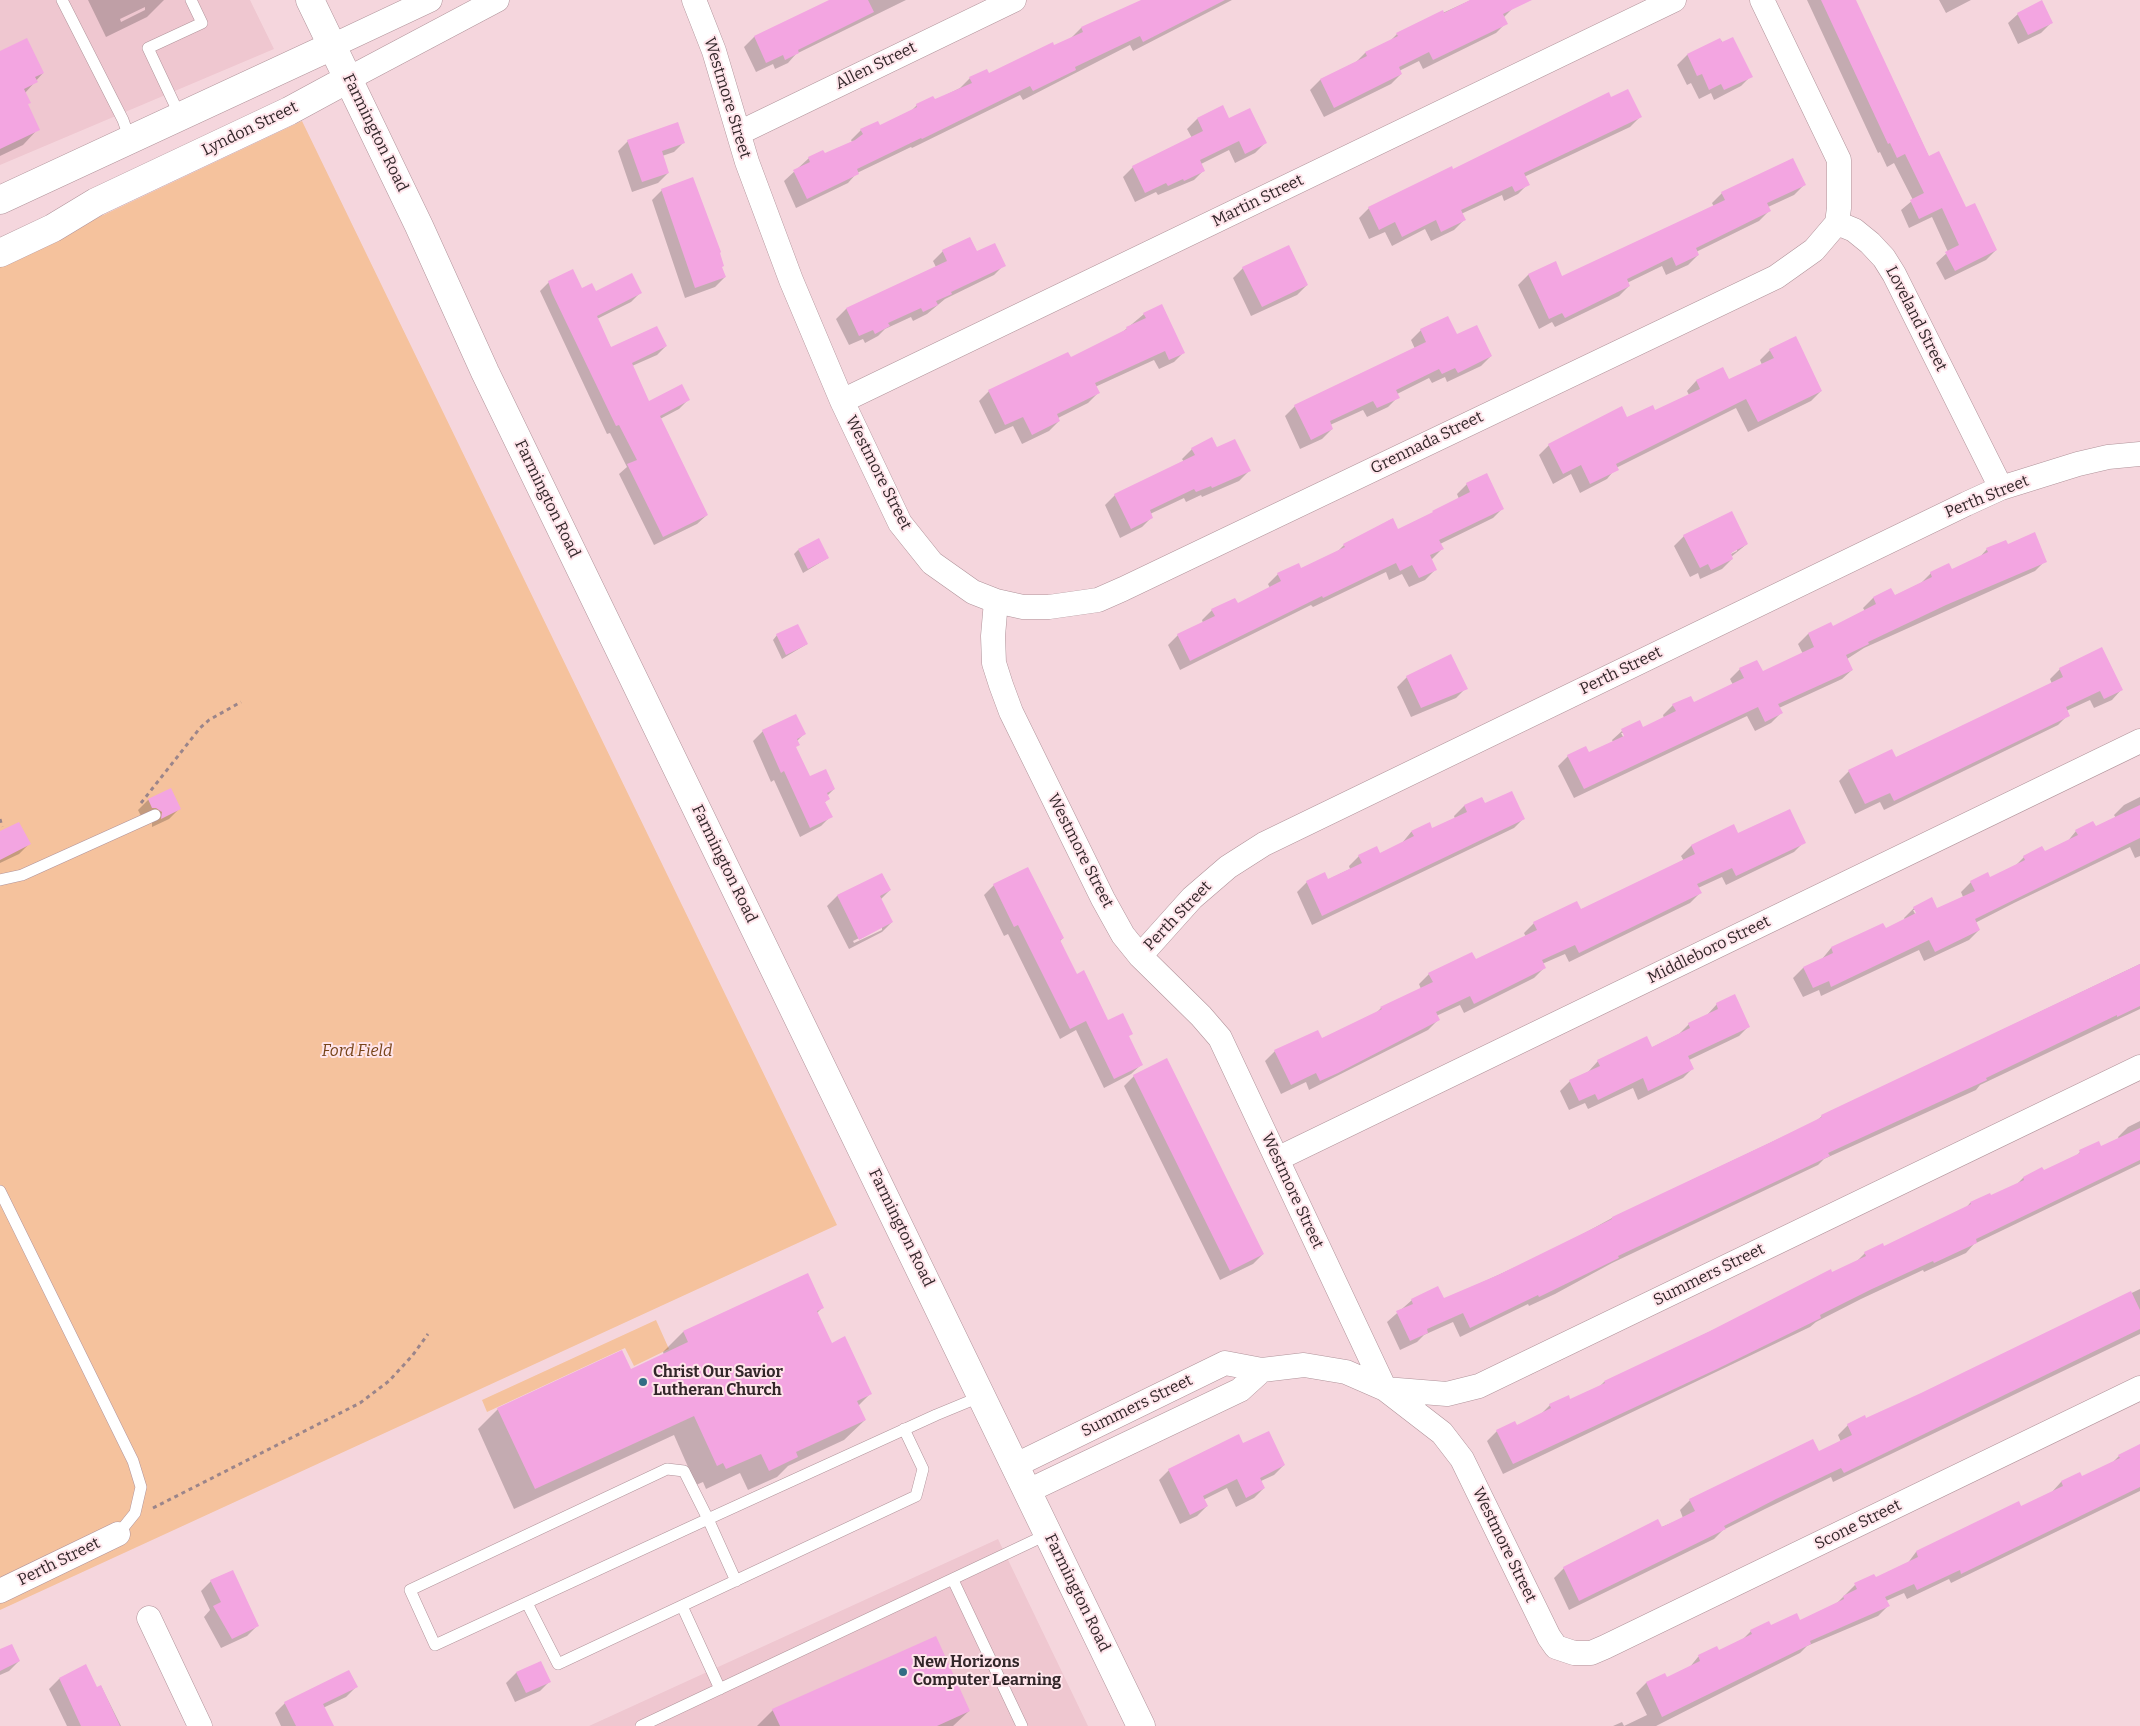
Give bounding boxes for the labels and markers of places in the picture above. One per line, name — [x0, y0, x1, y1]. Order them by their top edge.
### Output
place label: Christ Our Savior Lutheran Church — [653, 1363, 783, 1401]
marker: Christ Our Savior Lutheran Church — [637, 1376, 649, 1388]
place label: New Horizons Computer Learning — [913, 1653, 1061, 1691]
marker: New Horizons Computer Learning — [897, 1666, 909, 1678]

